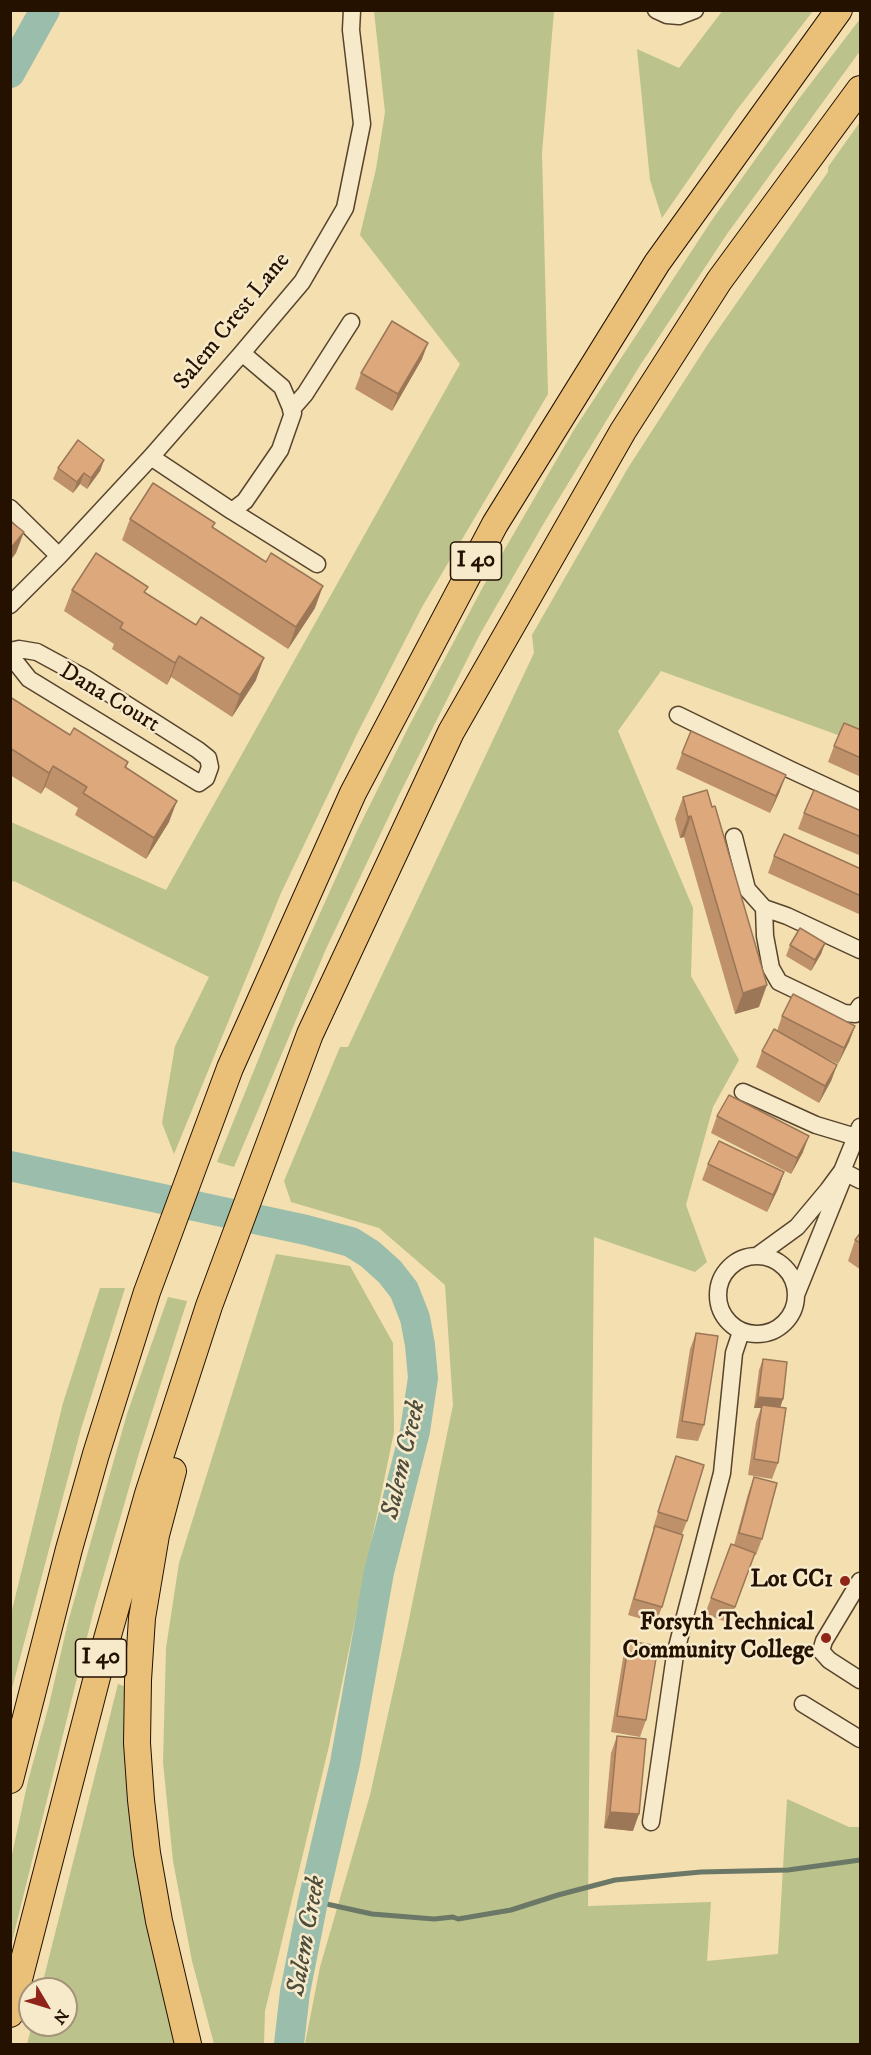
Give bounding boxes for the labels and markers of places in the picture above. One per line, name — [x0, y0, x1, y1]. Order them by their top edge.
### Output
place label: Lot CC1 — [750, 1567, 833, 1595]
marker: Lot CC1 — [838, 1574, 852, 1588]
place label: Forsyth Technical Community College — [623, 1610, 814, 1666]
marker: Forsyth Technical Community College — [819, 1631, 833, 1645]

